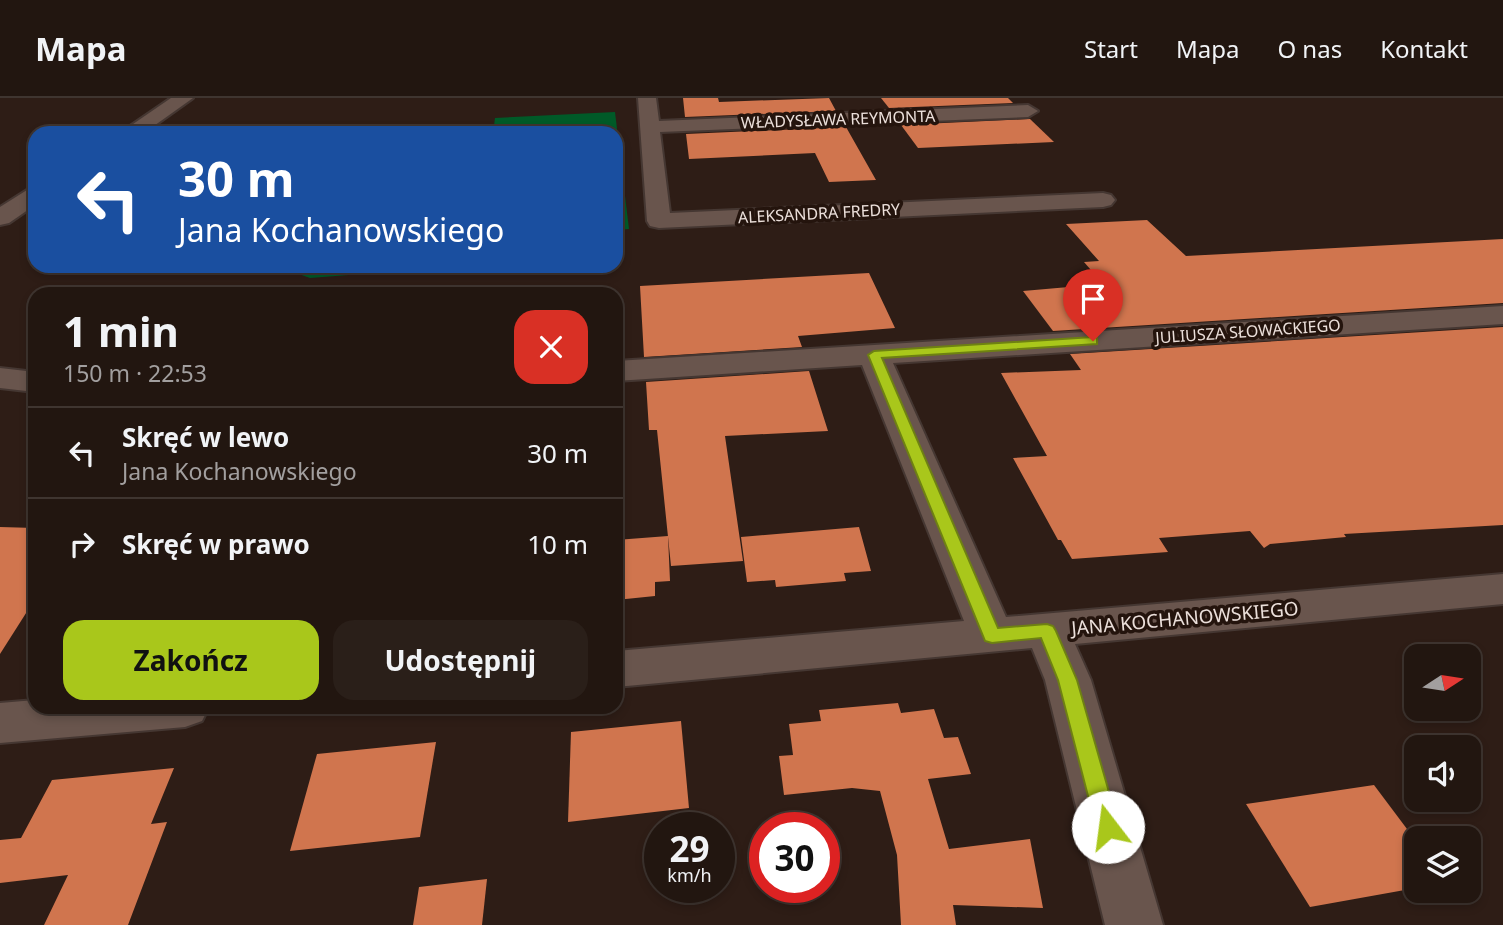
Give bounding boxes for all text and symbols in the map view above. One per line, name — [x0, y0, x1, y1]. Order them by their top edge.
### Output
text: Mapa — [35, 26, 127, 71]
text: Start — [1084, 32, 1138, 65]
text: Mapa — [1176, 32, 1239, 65]
text: O nas — [1277, 32, 1342, 65]
text: Kontakt — [1380, 32, 1468, 65]
street label: WŁADYSŁAWA REYMONTA — [740, 105, 936, 133]
text: 30 m — [178, 145, 295, 211]
icon: left — [63, 154, 154, 245]
street label: ALEKSANDRA FREDRY — [737, 198, 902, 228]
text: Jana Kochanowskiego — [178, 208, 504, 251]
pin — [1063, 269, 1123, 341]
icon: arrive — [1074, 280, 1112, 318]
text: 1 min — [63, 302, 179, 359]
button: close — [514, 310, 588, 384]
street label: JULIUSZA SŁOWACKIEGO — [1153, 314, 1341, 349]
text: 150 m · 22:53 — [63, 357, 207, 389]
text: Skręć w lewo — [122, 419, 289, 455]
icon: left — [63, 434, 101, 472]
text: 30 m — [527, 435, 588, 471]
text: Jana Kochanowskiego — [122, 455, 357, 487]
icon: right — [63, 525, 101, 563]
text: Skręć w prawo — [122, 526, 310, 562]
text: 10 m — [527, 526, 588, 562]
street label: JANA KOCHANOWSKIEGO — [1068, 595, 1300, 641]
button: Zakończ — [63, 620, 319, 700]
button: Udostępnij — [333, 620, 588, 700]
north arrow — [1404, 644, 1480, 721]
map controls — [1404, 644, 1481, 903]
button: sound — [1404, 735, 1481, 812]
position arrow — [1071, 790, 1145, 864]
speed limit sign: 30 — [749, 812, 840, 903]
text: 29 — [669, 825, 710, 872]
button: layers — [1404, 826, 1481, 903]
text: km/h — [667, 863, 712, 887]

